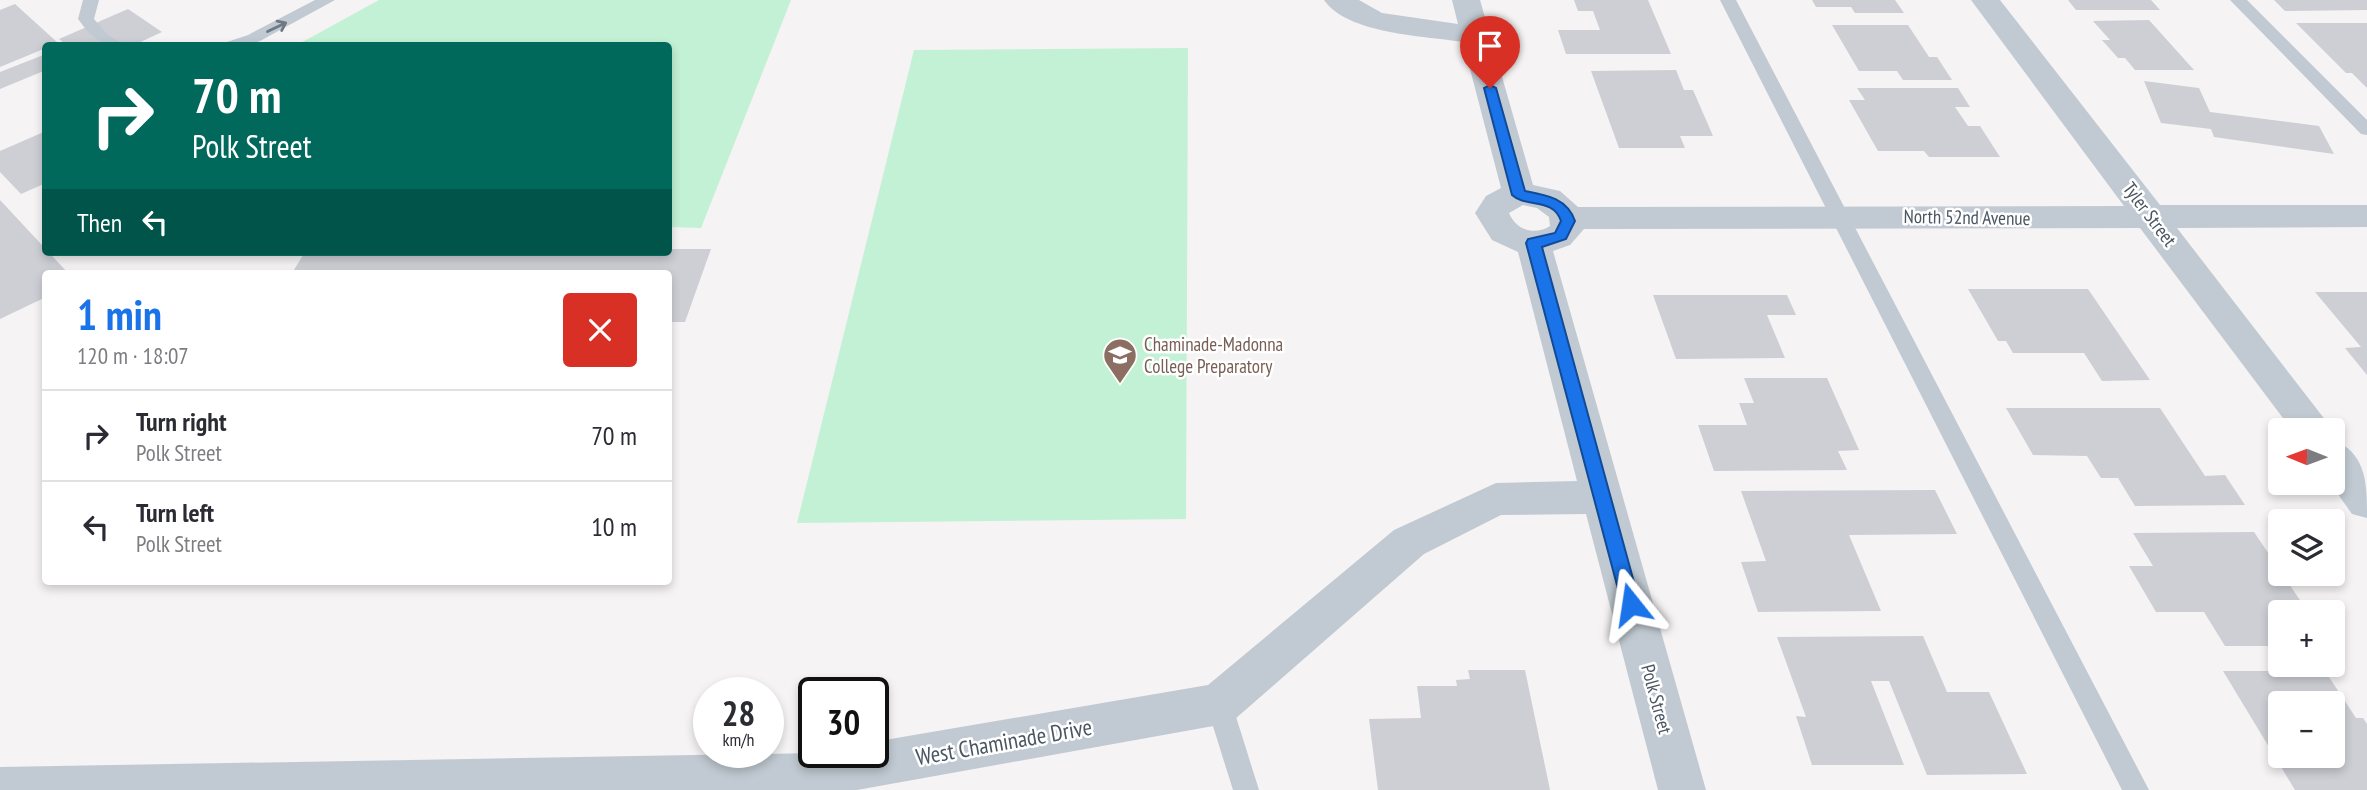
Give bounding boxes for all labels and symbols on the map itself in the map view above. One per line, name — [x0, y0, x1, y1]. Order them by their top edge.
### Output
pin — [1460, 16, 1520, 88]
one-way arrow — [266, 20, 287, 33]
street label: Tyler Street — [2118, 177, 2182, 252]
street label: North 52nd Avenue — [1903, 204, 2031, 230]
place label: Chaminade-Madonna College Preparatory — [1144, 332, 1283, 378]
school or university icon: Chaminade-Madonna College Preparatory — [1101, 336, 1139, 385]
north arrow — [2268, 418, 2345, 495]
position arrow — [1594, 567, 1668, 641]
street label: Polk Street — [1636, 662, 1678, 737]
speed limit sign: 30 — [798, 677, 889, 768]
street label: West Chaminade Drive — [914, 712, 1094, 771]

